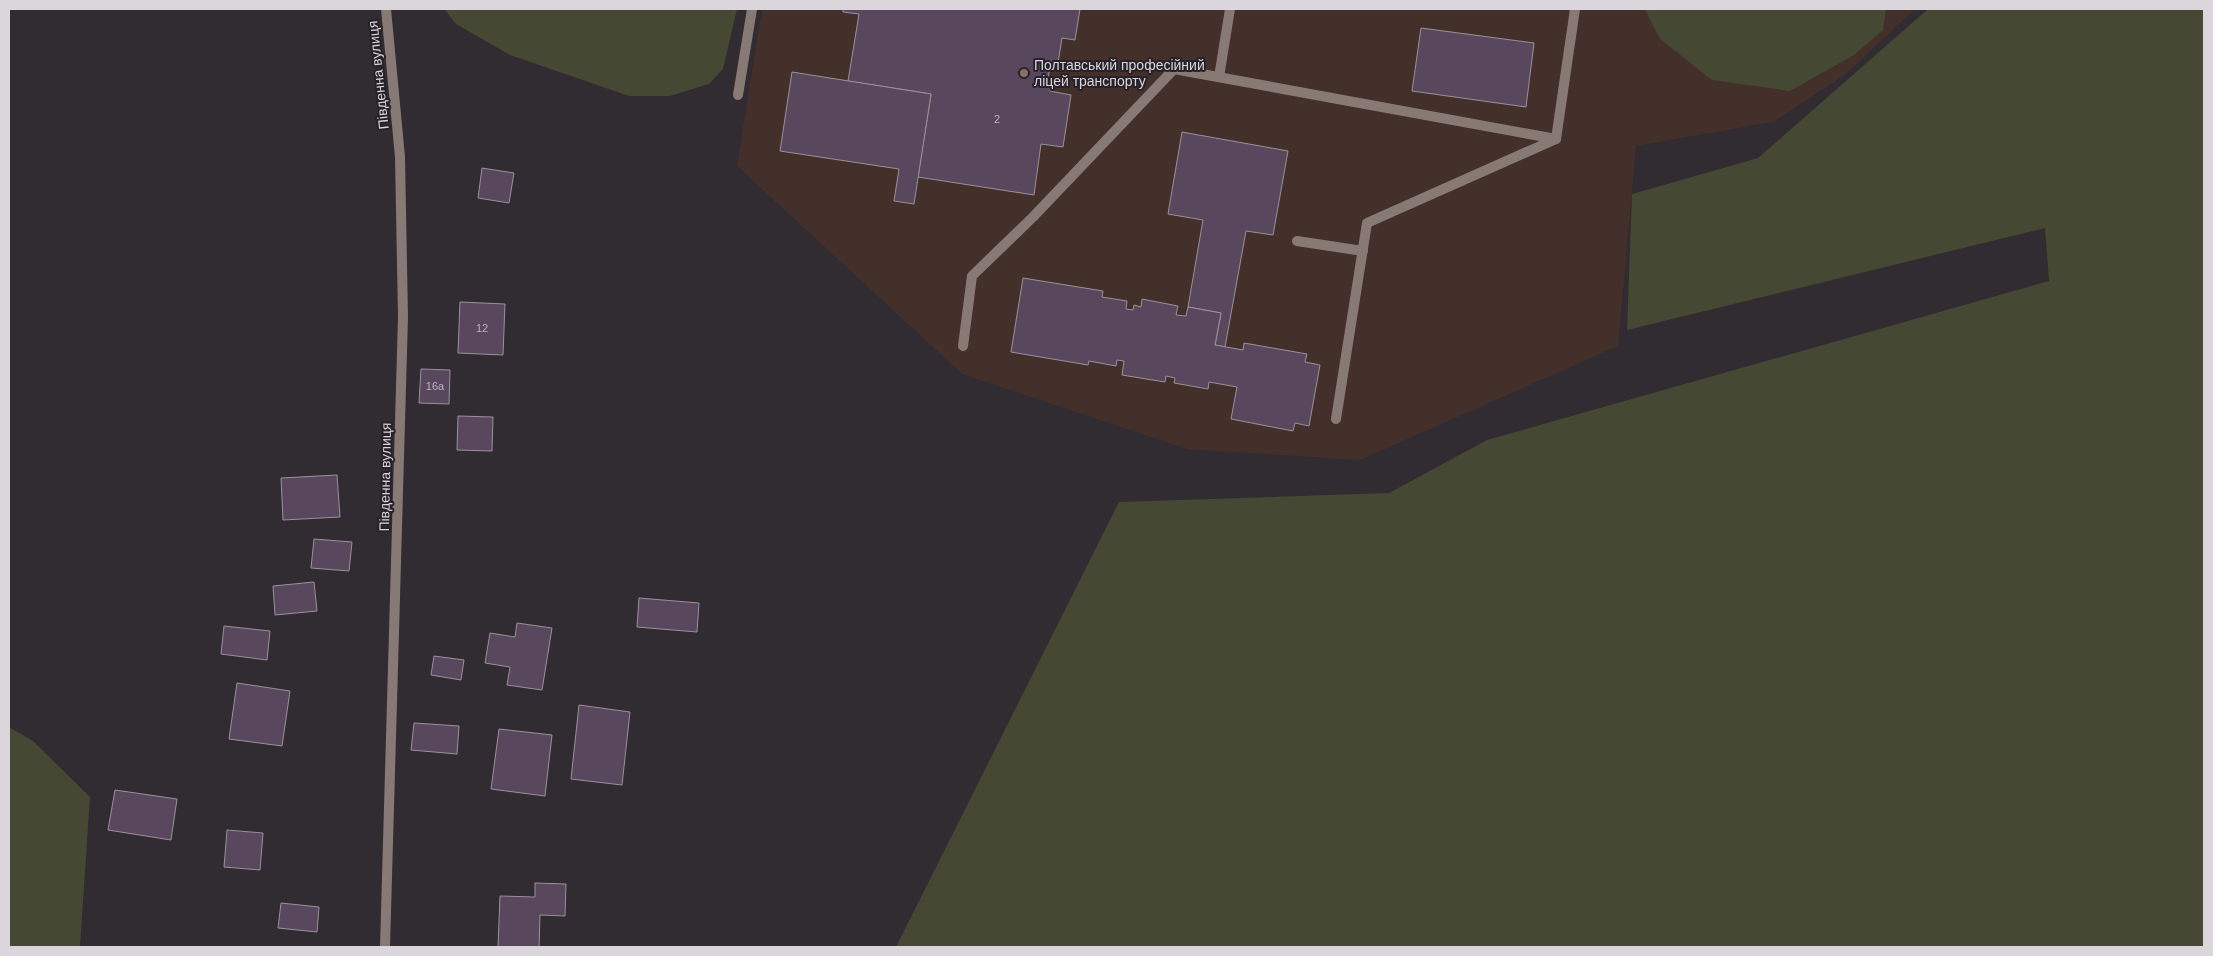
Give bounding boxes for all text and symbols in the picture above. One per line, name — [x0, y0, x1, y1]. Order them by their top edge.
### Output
street label: Південна вулиця — [364, 20, 392, 130]
place label: Полтавський професійний ліцей транспорту — [1034, 57, 1205, 89]
marker: Полтавський професійний ліцей транспорту — [1018, 67, 1030, 79]
house number: 2 — [994, 113, 1000, 125]
house number: 12 — [476, 322, 488, 334]
house number: 16а — [426, 380, 445, 392]
street label: Південна вулиця — [376, 422, 394, 532]

